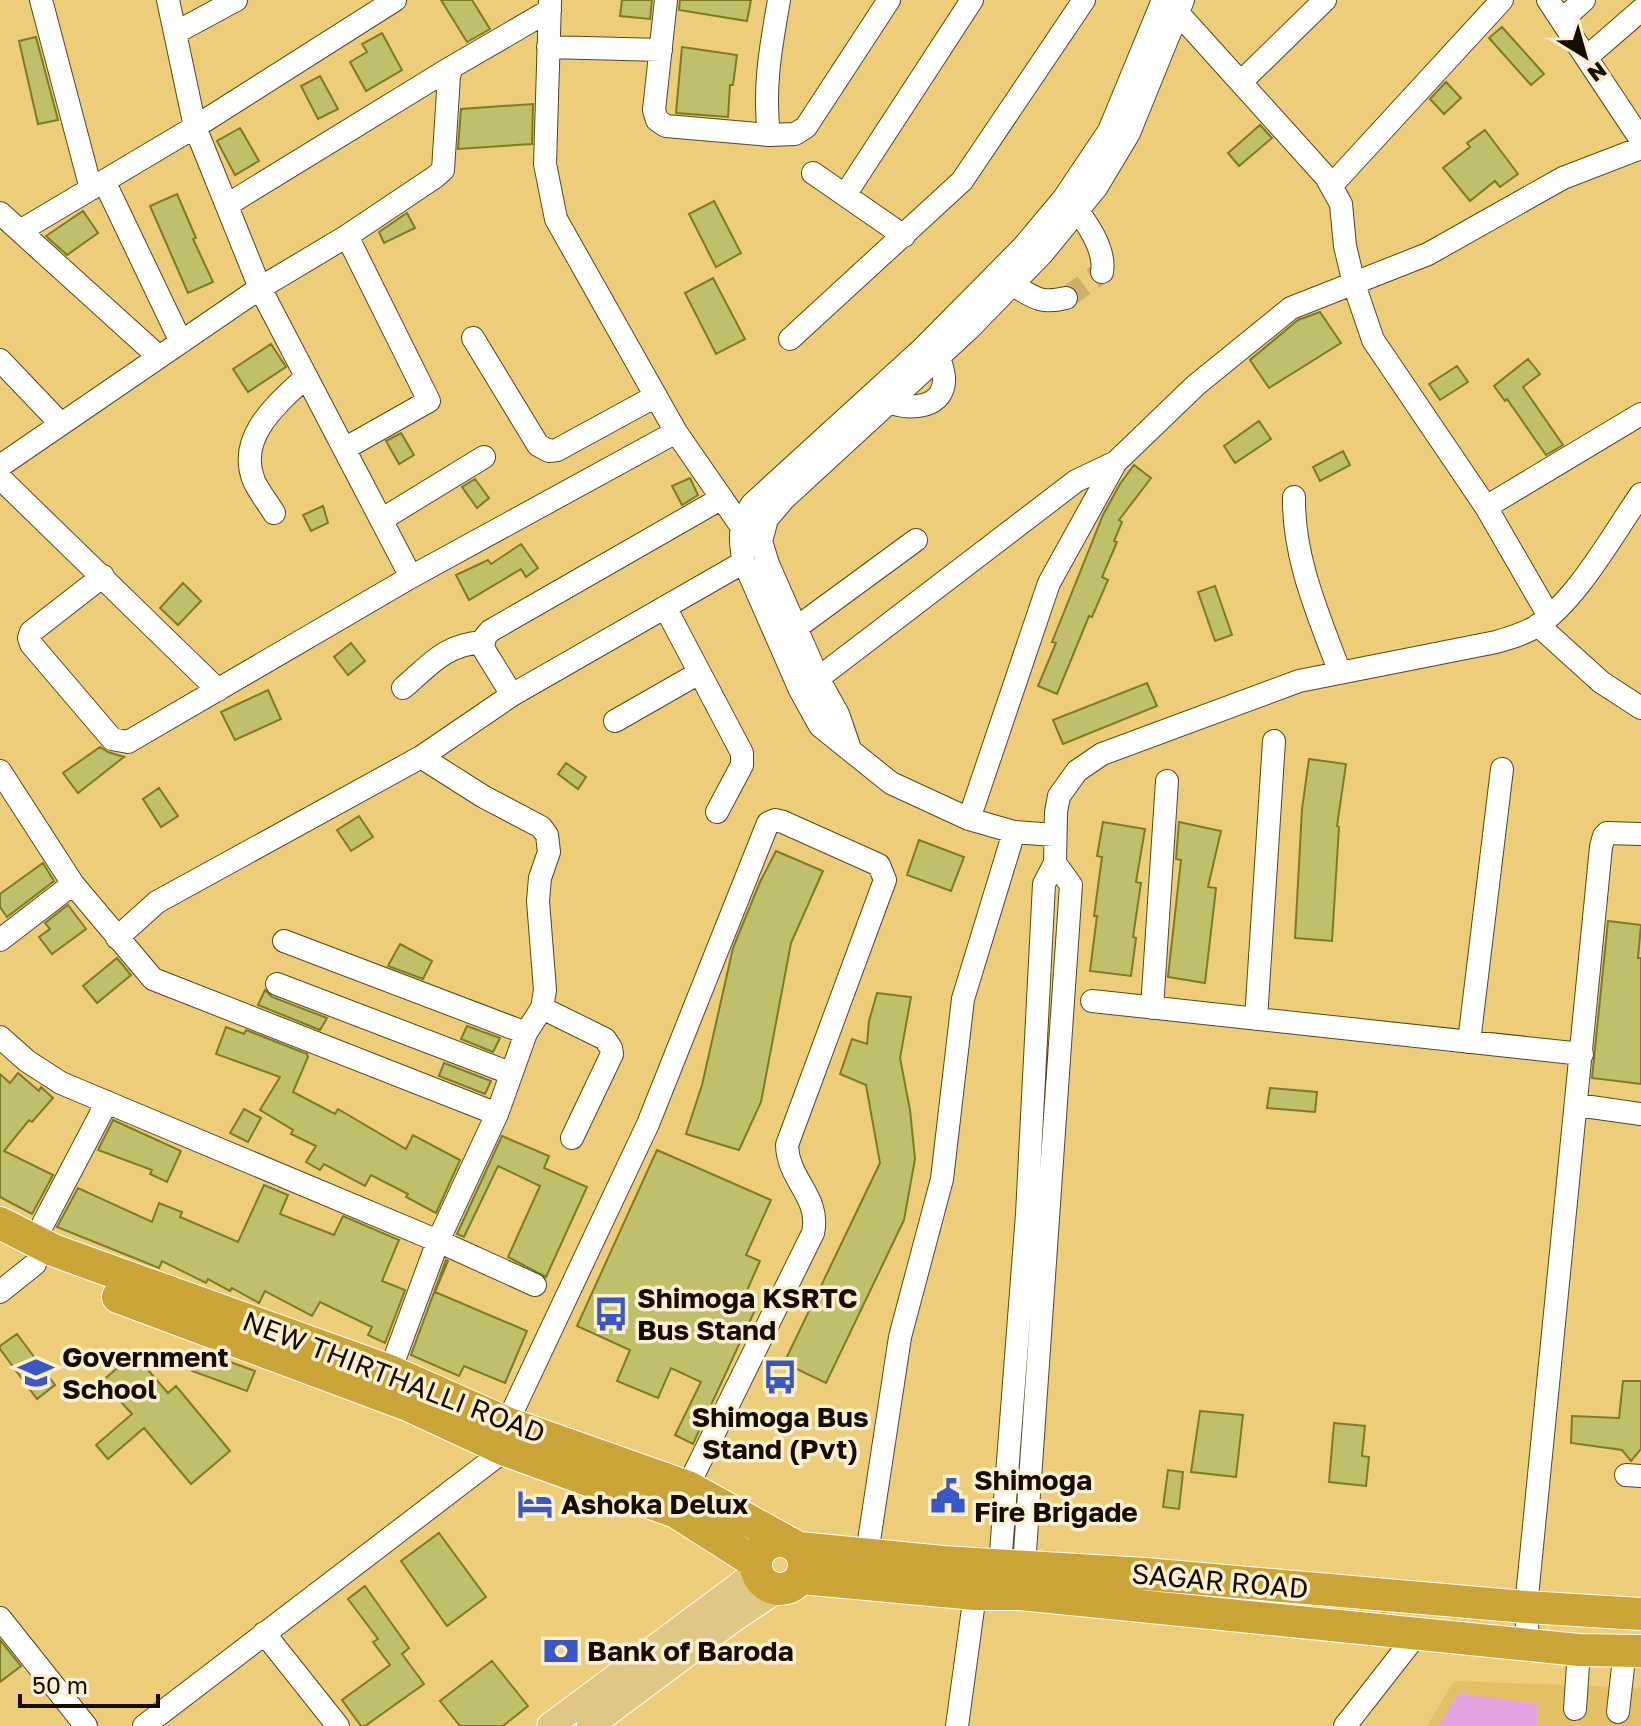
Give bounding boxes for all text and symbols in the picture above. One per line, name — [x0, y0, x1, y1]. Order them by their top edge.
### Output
north arrow — [1545, 16, 1625, 96]
text: N — [1583, 57, 1612, 88]
place label: Shimoga KSRTC Bus Stand — [637, 1281, 858, 1346]
bus stop icon: Shimoga KSRTC Bus Stand — [592, 1295, 630, 1333]
street label: NEW THIRTHALLI ROAD — [238, 1304, 550, 1449]
place label: Government School — [62, 1340, 229, 1405]
school or university icon: Government School — [17, 1354, 55, 1392]
bus stop icon: Shimoga Bus Stand (Pvt) — [761, 1358, 799, 1396]
place label: Shimoga Bus Stand (Pvt) — [691, 1400, 869, 1465]
place label: Shimoga Fire Brigade — [974, 1463, 1138, 1528]
public building icon: Shimoga Fire Brigade — [929, 1477, 967, 1515]
hotel icon: Ashoka Delux — [516, 1485, 554, 1523]
place label: Ashoka Delux — [561, 1487, 748, 1520]
street label: SAGAR ROAD — [1130, 1556, 1310, 1605]
bank icon: Bank of Baroda — [542, 1632, 580, 1670]
place label: Bank of Baroda — [587, 1634, 794, 1667]
scale bar — [20, 1658, 158, 1708]
text: 50 m — [32, 1670, 88, 1699]

